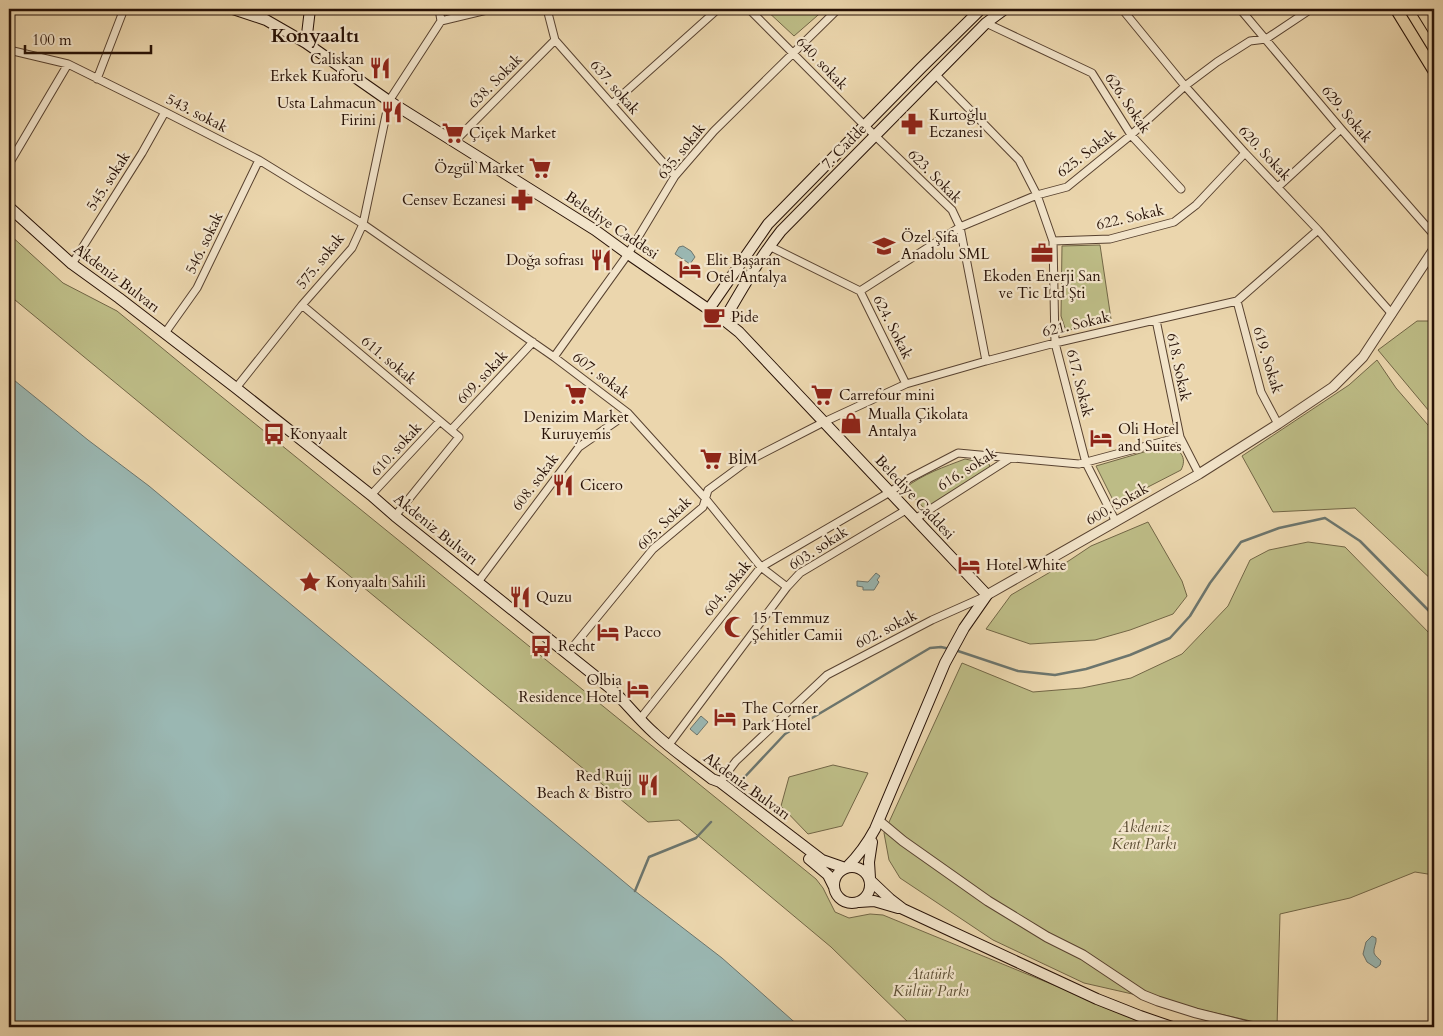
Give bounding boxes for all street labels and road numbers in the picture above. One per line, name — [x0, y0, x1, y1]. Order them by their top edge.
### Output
street label: 640. sokak — [792, 32, 852, 94]
street label: 638. Sokak — [464, 50, 526, 112]
street label: 637. sokak — [586, 55, 644, 119]
street label: 626. Sokak — [1100, 69, 1156, 137]
street label: 629. Sokak — [1317, 81, 1377, 147]
street label: 543. sokak — [163, 89, 231, 137]
street label: 635. sokak — [652, 119, 710, 183]
street label: 7. Cadde — [817, 119, 871, 173]
street label: 620. Sokak — [1234, 121, 1296, 185]
street label: 625. Sokak — [1052, 124, 1120, 182]
street label: 623. Sokak — [904, 145, 966, 207]
street label: 545. sokak — [81, 148, 135, 214]
street label: Belediye Caddesi — [561, 186, 663, 264]
street label: 622. Sokak — [1094, 199, 1166, 235]
street label: 546. sokak — [180, 209, 228, 277]
street label: 575. sokak — [291, 229, 349, 293]
street label: Akdeniz Bulvarı — [70, 239, 164, 317]
street label: 624. Sokak — [868, 292, 918, 362]
street label: 621. Sokak — [1040, 306, 1112, 342]
street label: 619. Sokak — [1248, 324, 1288, 396]
street label: 611. sokak — [357, 331, 421, 389]
street label: 618. Sokak — [1162, 331, 1196, 403]
street label: 609. sokak — [452, 346, 512, 408]
street label: 607. sokak — [568, 347, 634, 403]
street label: 617. Sokak — [1062, 347, 1098, 419]
street label: 610. sokak — [366, 418, 426, 480]
street label: 616. sokak — [933, 443, 1001, 495]
street label: 608. sokak — [507, 449, 563, 515]
street label: Belediye Caddesi — [871, 450, 959, 544]
street label: 600. Sokak — [1082, 478, 1152, 530]
street label: Akdeniz Bulvarı — [390, 489, 482, 569]
street label: 605. Sokak — [632, 492, 696, 554]
street label: 603. sokak — [785, 521, 851, 575]
street label: 604. sokak — [698, 556, 756, 620]
street label: 602. sokak — [852, 605, 920, 653]
street label: Akdeniz Bulvarı — [699, 748, 795, 824]

